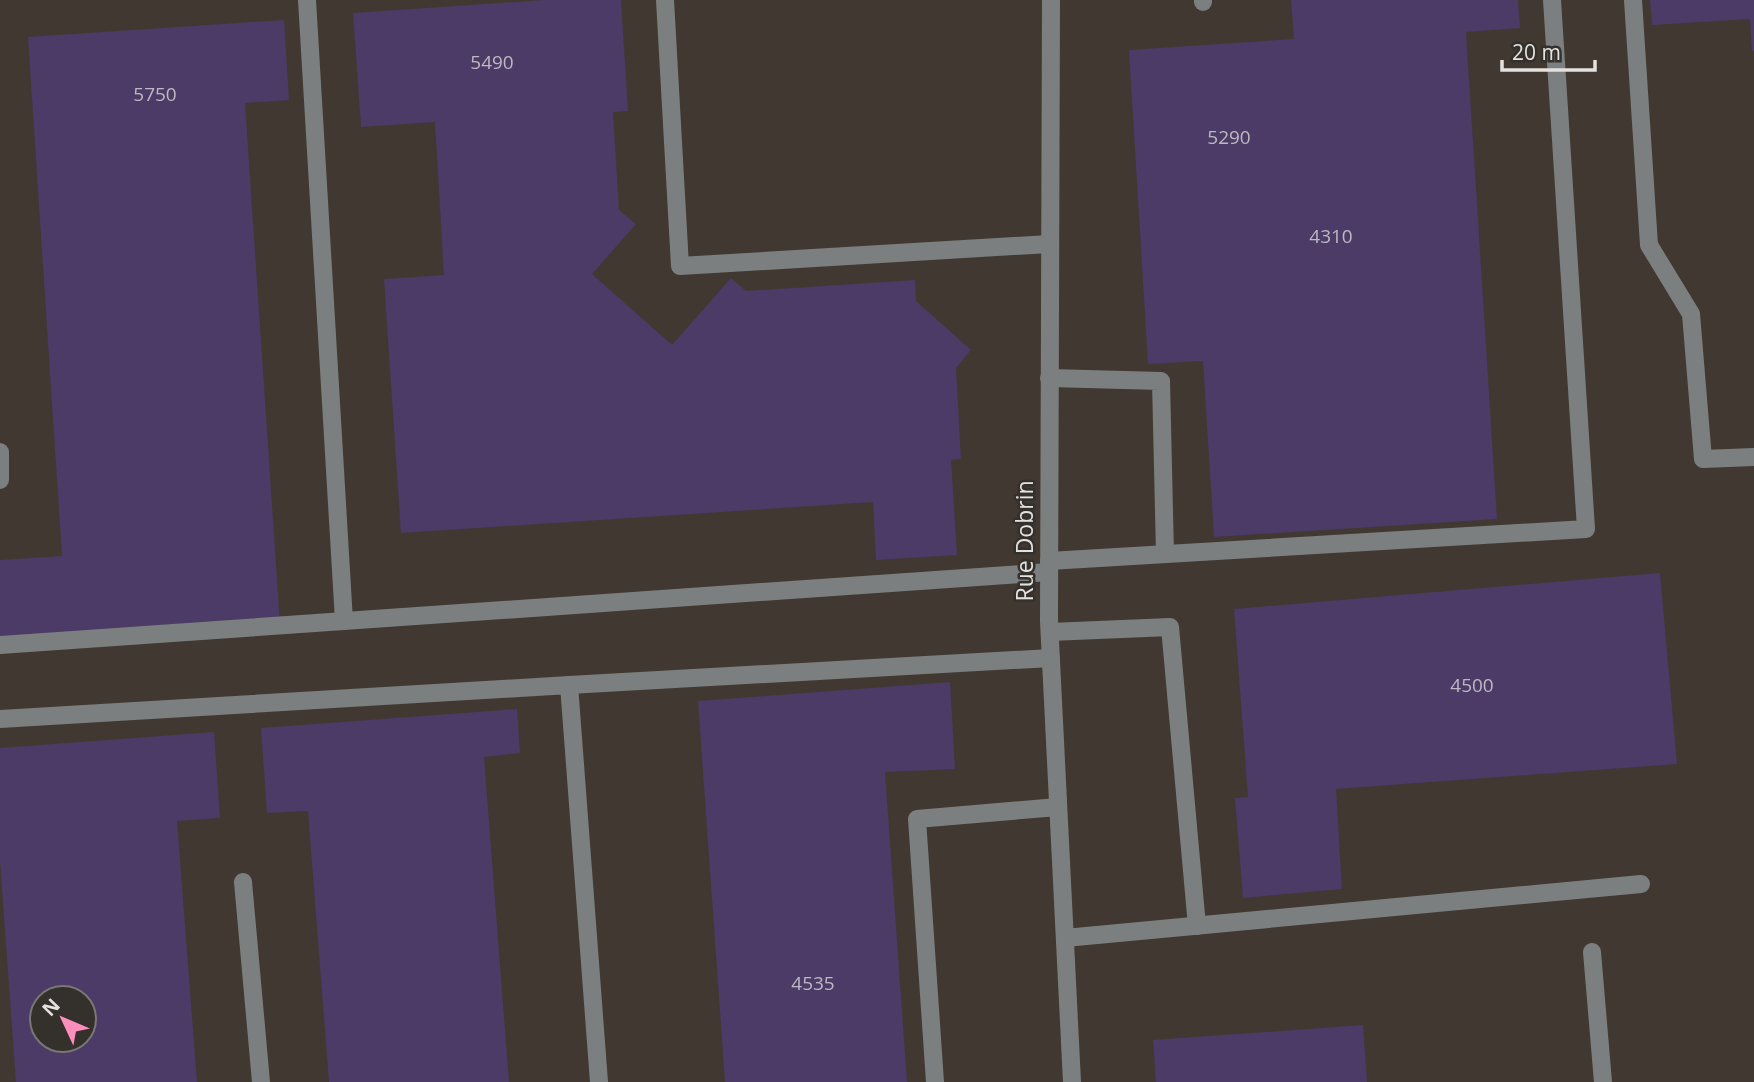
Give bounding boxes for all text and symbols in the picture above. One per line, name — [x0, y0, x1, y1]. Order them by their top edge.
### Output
scale bar — [1502, 28, 1595, 72]
text: 20 m — [1512, 38, 1561, 66]
house number: 5490 — [470, 49, 514, 75]
house number: 5750 — [133, 81, 177, 107]
house number: 5290 — [1207, 124, 1251, 150]
house number: 4310 — [1309, 223, 1353, 249]
street label: Rue Dobrin — [1008, 480, 1040, 602]
house number: 4500 — [1450, 672, 1494, 698]
house number: 4535 — [791, 970, 835, 996]
north arrow — [28, 984, 98, 1054]
text: N — [36, 993, 65, 1022]

